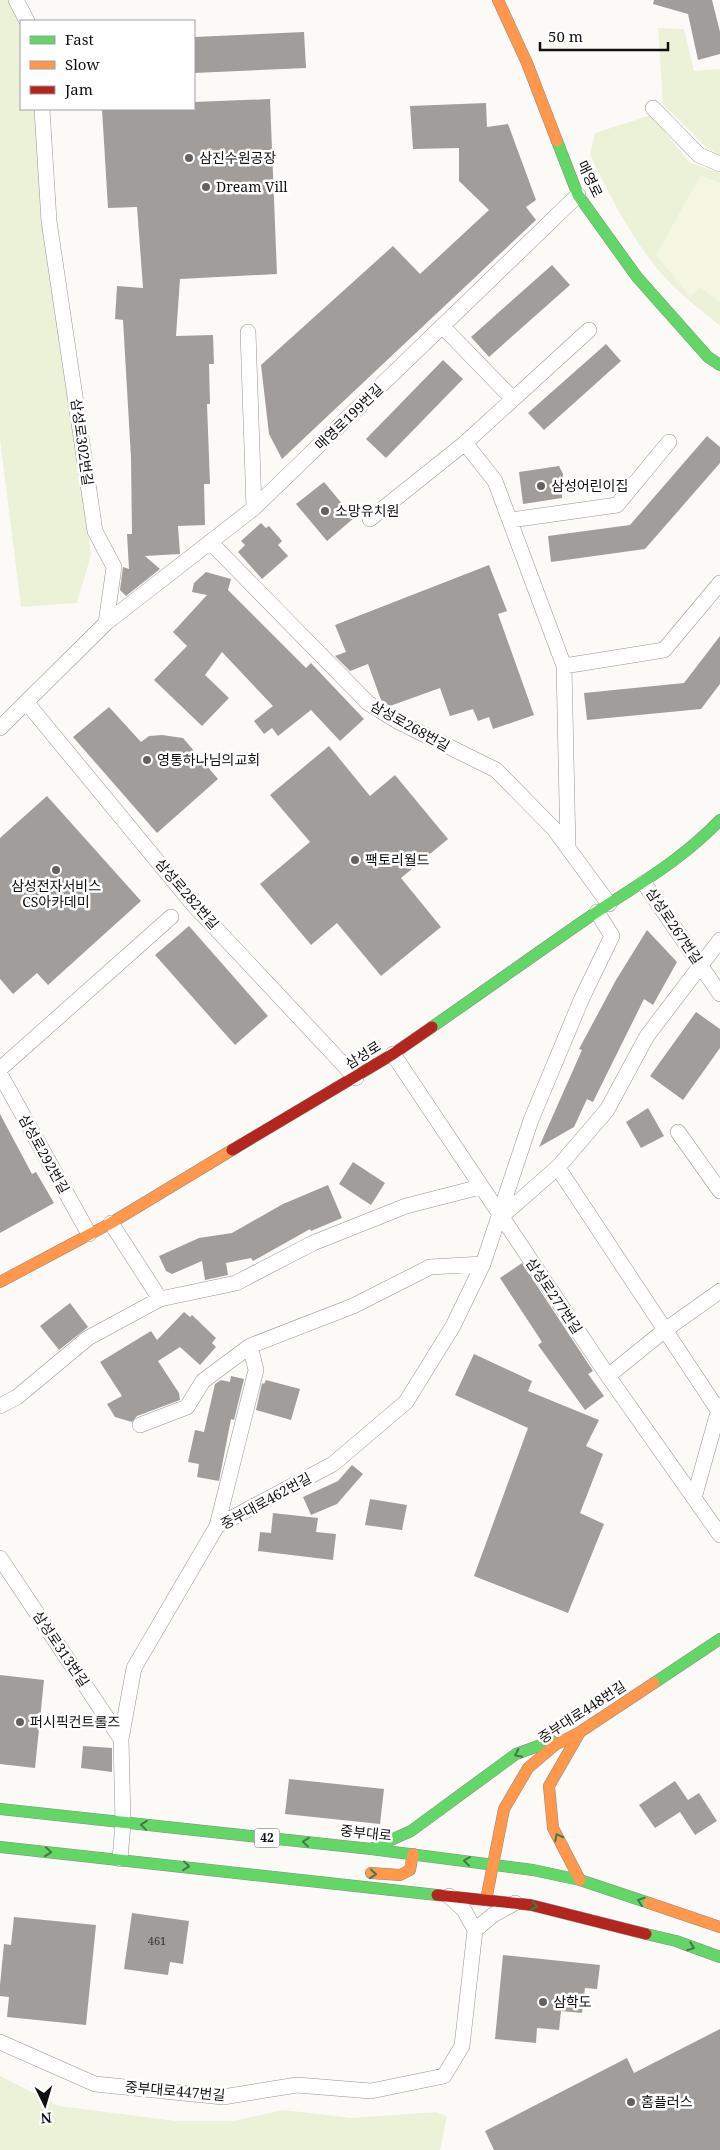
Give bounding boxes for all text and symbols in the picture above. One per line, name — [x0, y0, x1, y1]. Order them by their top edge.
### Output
legend — [20, 20, 195, 110]
scale bar — [540, 20, 668, 52]
text: 50 m — [548, 26, 583, 46]
text: Fast — [65, 29, 94, 49]
text: Slow — [65, 54, 99, 74]
text: Jam — [64, 79, 93, 99]
place label: 삼진수원공장 — [199, 148, 276, 167]
marker: 삼진수원공장 — [183, 152, 195, 164]
street label: 매영로 — [573, 157, 608, 200]
place label: Dream Vill — [216, 177, 288, 196]
marker: Dream Vill — [200, 181, 212, 193]
street label: 매영로199번길 — [310, 379, 387, 454]
street label: 삼성로302번길 — [67, 397, 98, 487]
place label: 삼성어린이집 — [551, 476, 628, 495]
marker: 삼성어린이집 — [535, 480, 547, 492]
place label: 소망유치원 — [335, 501, 399, 520]
marker: 소망유치원 — [319, 505, 331, 517]
street label: 삼성로268번길 — [367, 696, 453, 755]
place label: 영통하나님의교회 — [157, 750, 260, 769]
marker: 영통하나님의교회 — [141, 754, 153, 766]
place label: 팩토리월드 — [365, 850, 430, 869]
street label: 삼성로282번길 — [151, 854, 223, 933]
marker: 팩토리월드 — [349, 854, 361, 866]
marker: 삼성전자서비스 CS아카데미 — [50, 864, 62, 876]
place label: 삼성전자서비스 CS아카데미 — [11, 876, 101, 911]
street label: 삼성로267번길 — [642, 884, 707, 967]
street label: 삼성로 — [341, 1036, 384, 1073]
street label: 삼성로292번길 — [15, 1111, 74, 1197]
street label: 삼성로277번길 — [522, 1254, 587, 1337]
street label: 중부대로462번길 — [217, 1468, 314, 1533]
street label: 삼성로313번길 — [29, 1607, 94, 1690]
street label: 중부대로448번길 — [534, 1676, 629, 1747]
place label: 퍼시픽컨트롤즈 — [30, 1712, 120, 1731]
marker: 퍼시픽컨트롤즈 — [14, 1716, 26, 1728]
one-way arrow — [514, 1748, 523, 1758]
one-way arrow — [140, 1820, 148, 1831]
street label: 중부대로 — [339, 1820, 393, 1845]
road number: 42 — [254, 1829, 280, 1848]
one-way arrow — [554, 1833, 564, 1842]
one-way arrow — [302, 1837, 310, 1848]
one-way arrow — [45, 1846, 53, 1857]
one-way arrow — [463, 1856, 472, 1866]
one-way arrow — [182, 1860, 190, 1871]
one-way arrow — [370, 1868, 378, 1879]
one-way arrow — [637, 1896, 645, 1906]
one-way arrow — [530, 1900, 539, 1911]
house number: 461 — [148, 1933, 166, 1948]
one-way arrow — [687, 1941, 695, 1951]
place label: 삼학도 — [553, 1992, 592, 2011]
marker: 삼학도 — [537, 1996, 549, 2008]
street label: 중부대로447번길 — [124, 2077, 226, 2104]
north arrow — [20, 2080, 70, 2130]
place label: 홈플러스 — [641, 2092, 693, 2111]
marker: 홈플러스 — [625, 2096, 637, 2108]
text: N — [40, 2109, 53, 2128]

